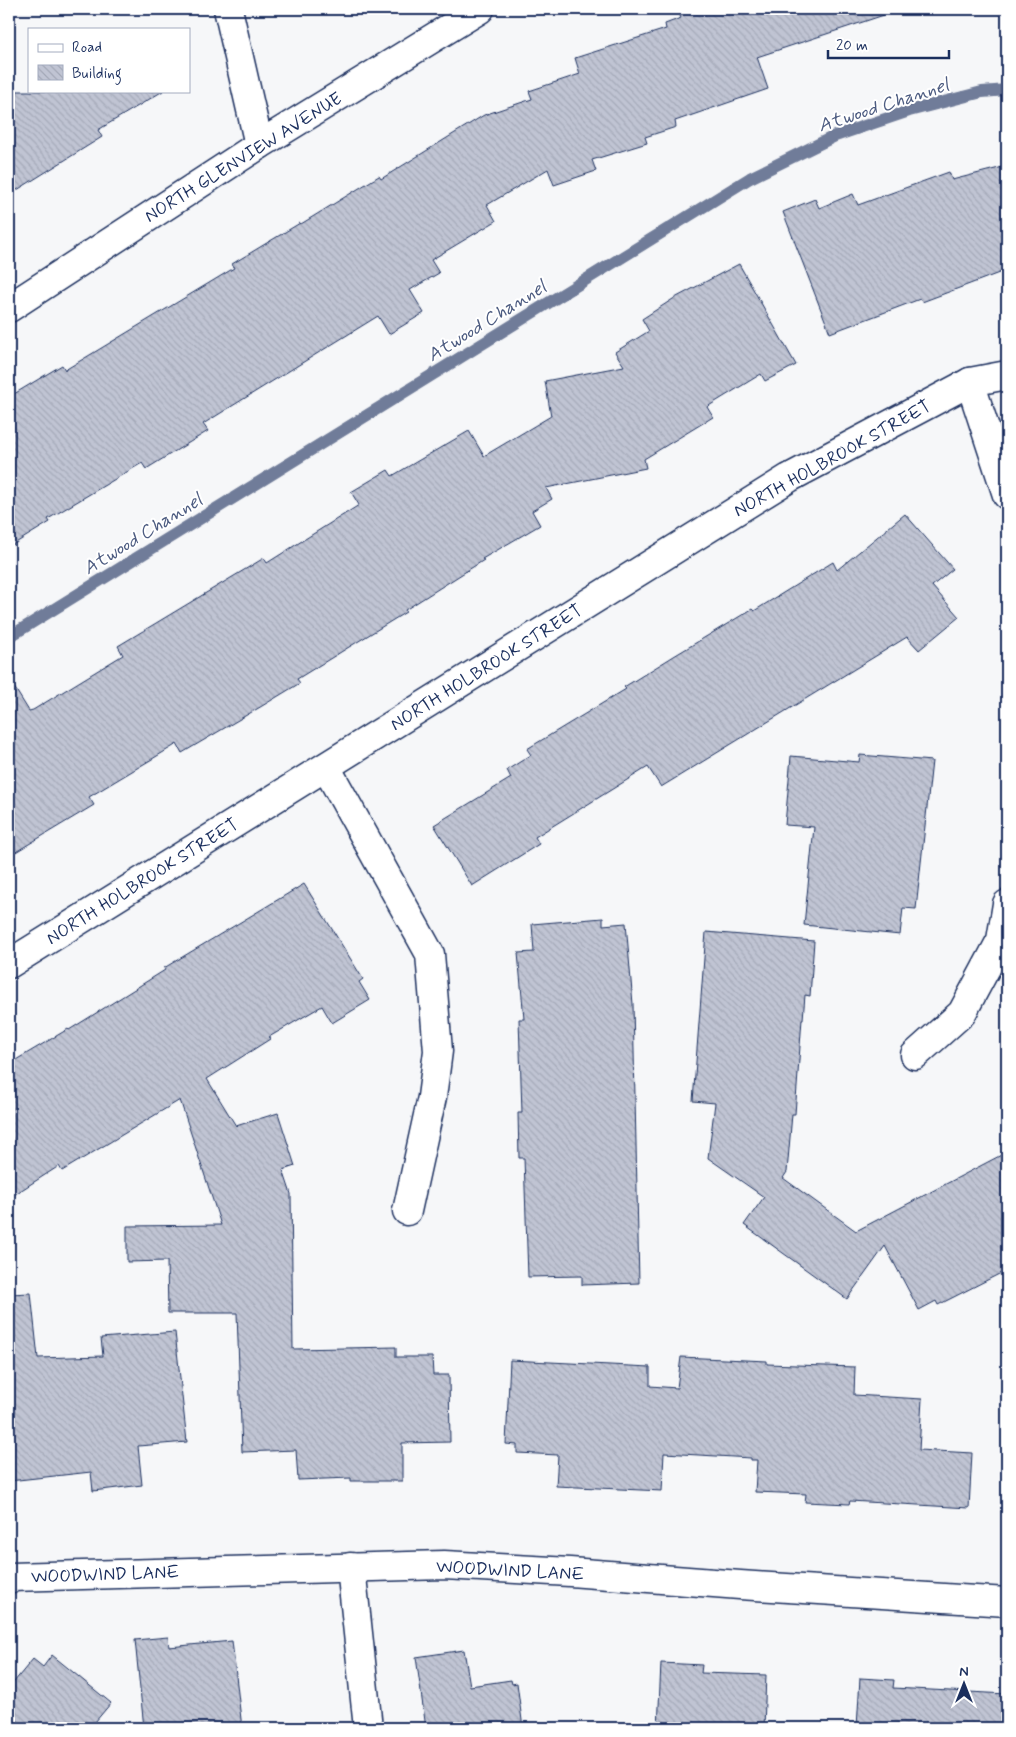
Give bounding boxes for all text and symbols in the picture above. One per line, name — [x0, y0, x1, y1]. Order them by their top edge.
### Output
legend — [28, 28, 190, 92]
scale bar — [828, 28, 950, 60]
text: 20 m — [836, 36, 868, 56]
text: Road — [72, 38, 102, 58]
text: Building — [72, 64, 122, 85]
water label: Atwood Channel — [815, 72, 953, 138]
street label: NORTH GLENVIEW AVENUE — [140, 87, 347, 229]
water label: Atwood Channel — [423, 274, 552, 368]
street label: NORTH HOLBROOK STREET — [730, 395, 935, 523]
water label: Atwood Channel — [79, 487, 208, 581]
street label: NORTH HOLBROOK STREET — [386, 599, 587, 737]
street label: NORTH HOLBROOK STREET — [42, 813, 243, 951]
street label: WOODWIND LANE — [435, 1555, 585, 1587]
street label: WOODWIND LANE — [31, 1560, 180, 1590]
north arrow — [938, 1660, 988, 1710]
text: N — [959, 1663, 969, 1681]

